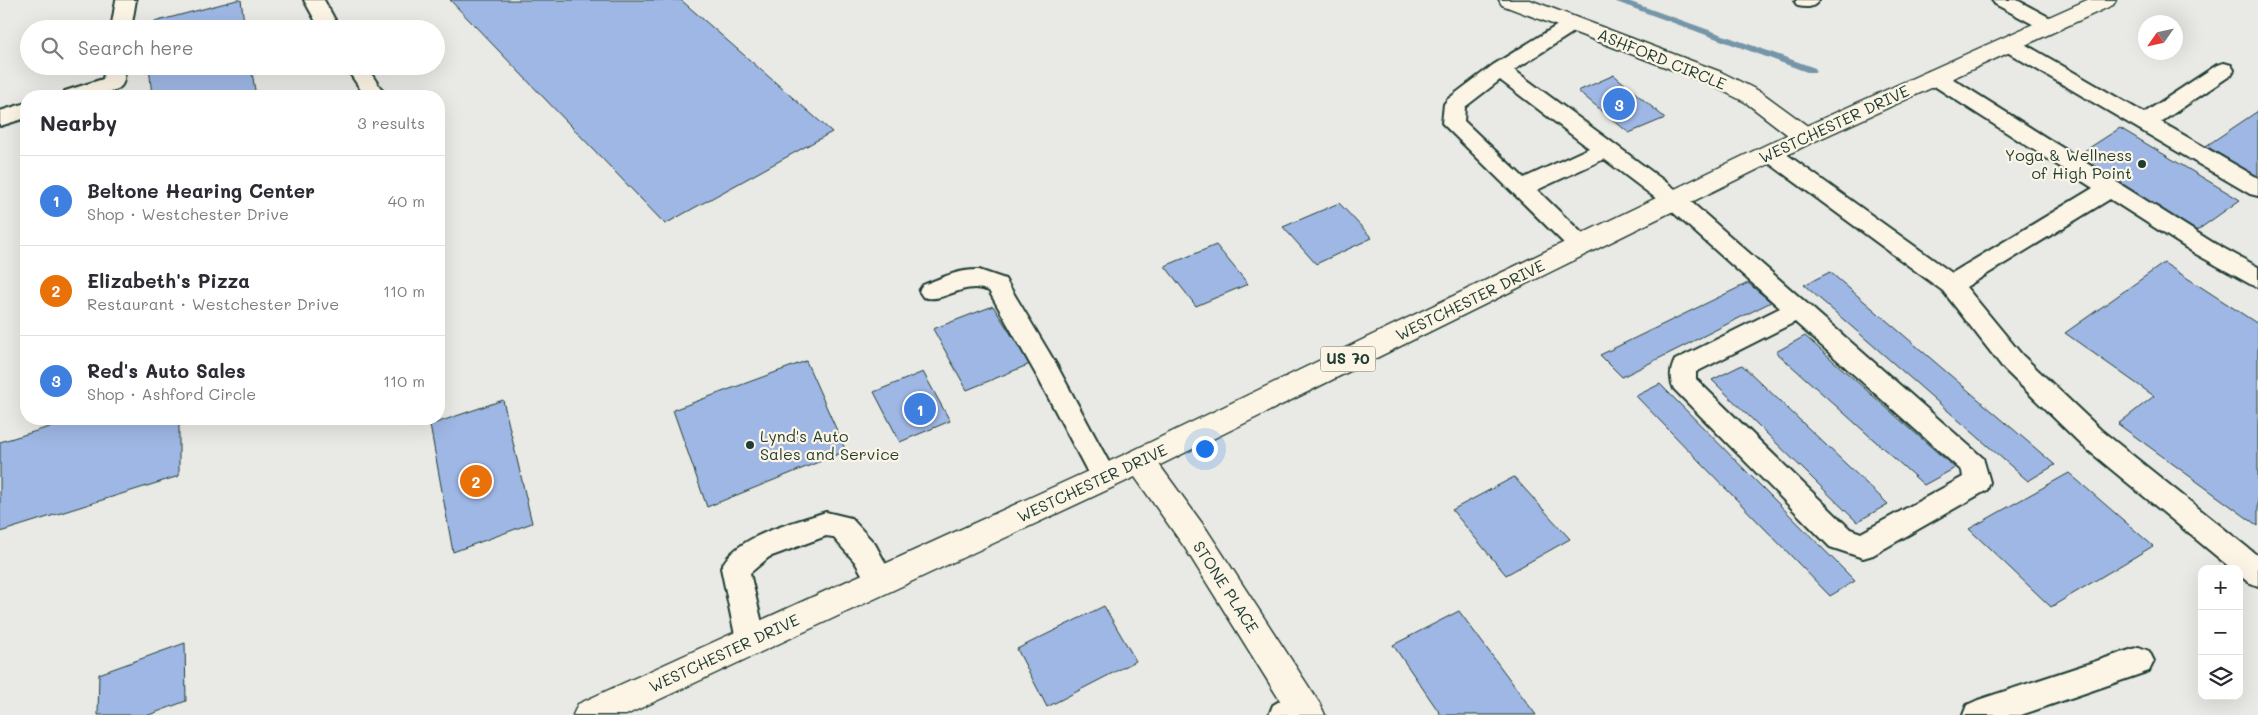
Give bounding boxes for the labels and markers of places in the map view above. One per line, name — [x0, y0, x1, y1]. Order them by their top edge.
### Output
pin: 3 — [1603, 85, 1635, 123]
place label: Yoga & Wellness of High Point — [2005, 144, 2132, 183]
marker: Yoga & Wellness of High Point — [2136, 158, 2148, 170]
pin: 1 — [904, 390, 936, 428]
place label: Lynd's Auto Sales and Service — [760, 425, 900, 464]
marker: Lynd's Auto Sales and Service — [744, 439, 756, 451]
pin: 2 — [460, 462, 492, 500]

